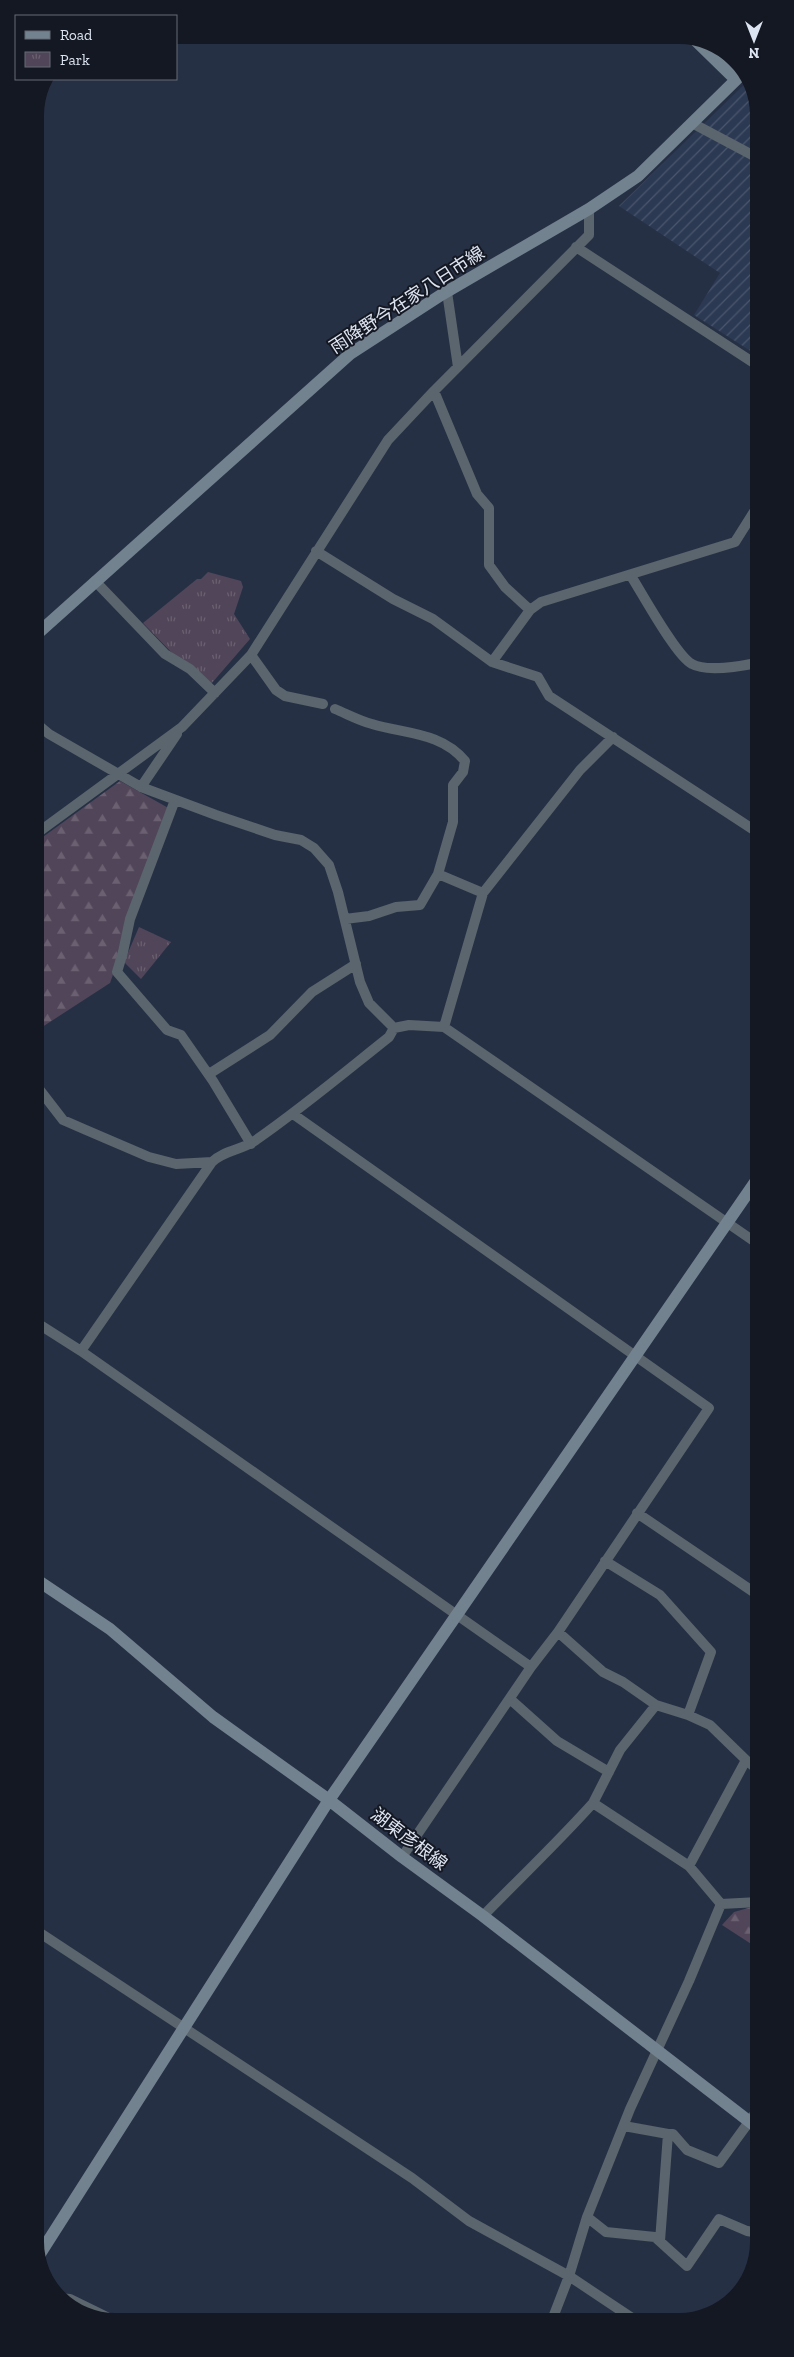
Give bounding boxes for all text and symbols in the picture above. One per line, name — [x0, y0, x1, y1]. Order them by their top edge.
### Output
legend — [15, 15, 178, 80]
north arrow — [729, 15, 779, 65]
text: Road — [60, 26, 93, 44]
text: N — [748, 44, 759, 61]
text: Park — [60, 51, 90, 69]
street label: 雨降野今在家八日市線 — [326, 242, 488, 358]
street label: 湖東彦根線 — [366, 1803, 452, 1875]

